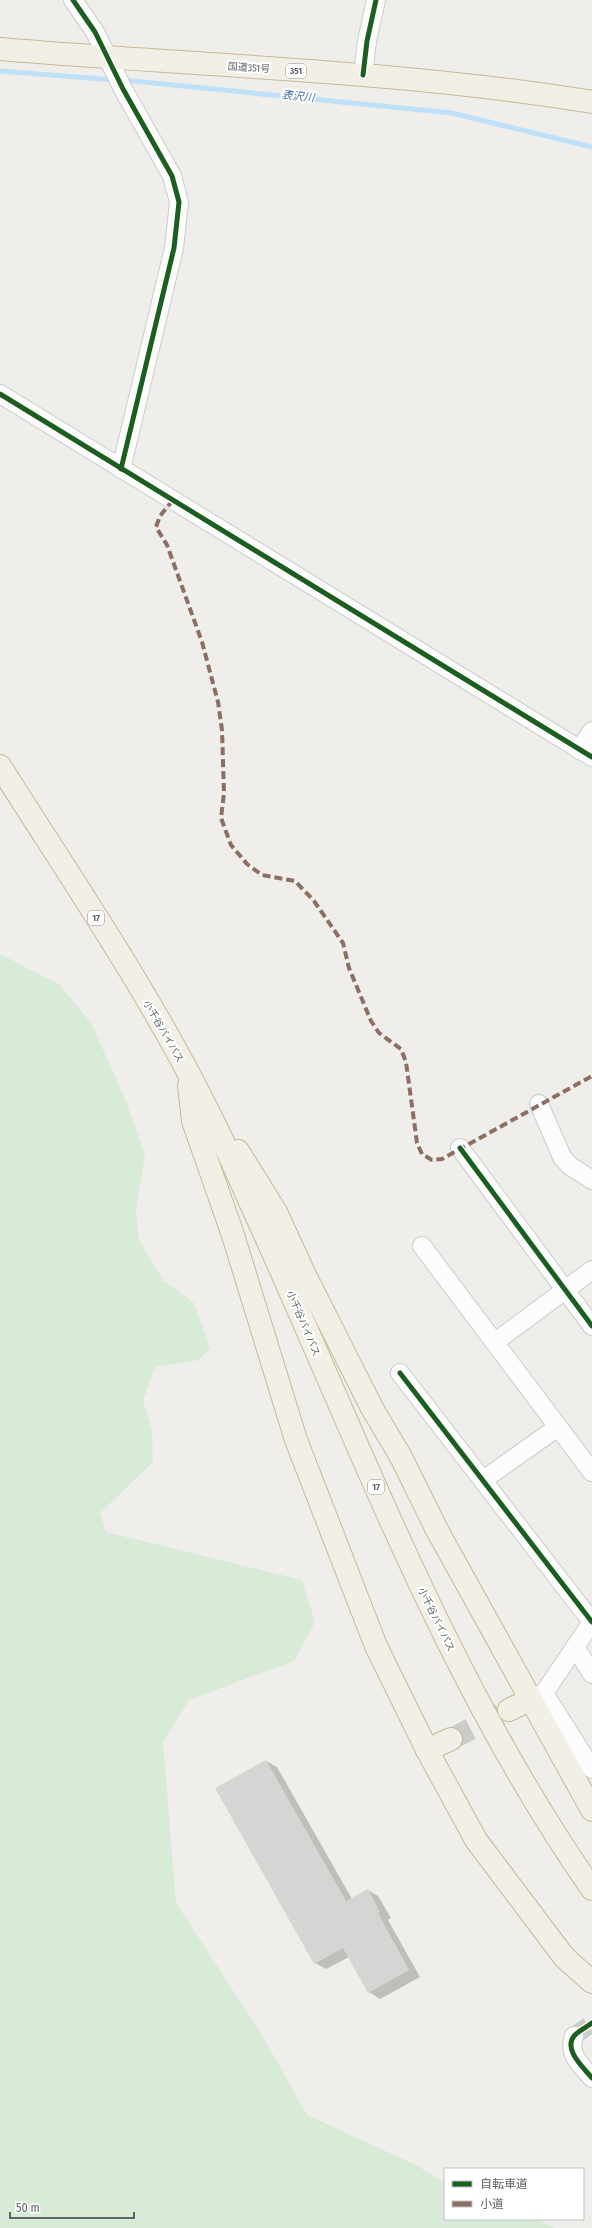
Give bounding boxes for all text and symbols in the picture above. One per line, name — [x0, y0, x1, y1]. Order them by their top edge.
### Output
street label: 国道351号 — [227, 61, 271, 75]
road number: 351 — [286, 64, 306, 78]
water label: 表沢川 — [281, 88, 316, 105]
road number: 17 — [88, 911, 104, 925]
street label: 小千谷バイパス — [140, 998, 186, 1065]
street label: 小千谷バイパス — [284, 1289, 322, 1358]
road number: 17 — [368, 1480, 384, 1494]
street label: 小千谷バイパス — [415, 1585, 457, 1653]
legend — [444, 2168, 584, 2220]
text: 自転車道 — [480, 2177, 528, 2191]
scale bar — [10, 2194, 134, 2220]
text: 小道 — [480, 2197, 504, 2211]
text: 50 m — [16, 2201, 40, 2215]

